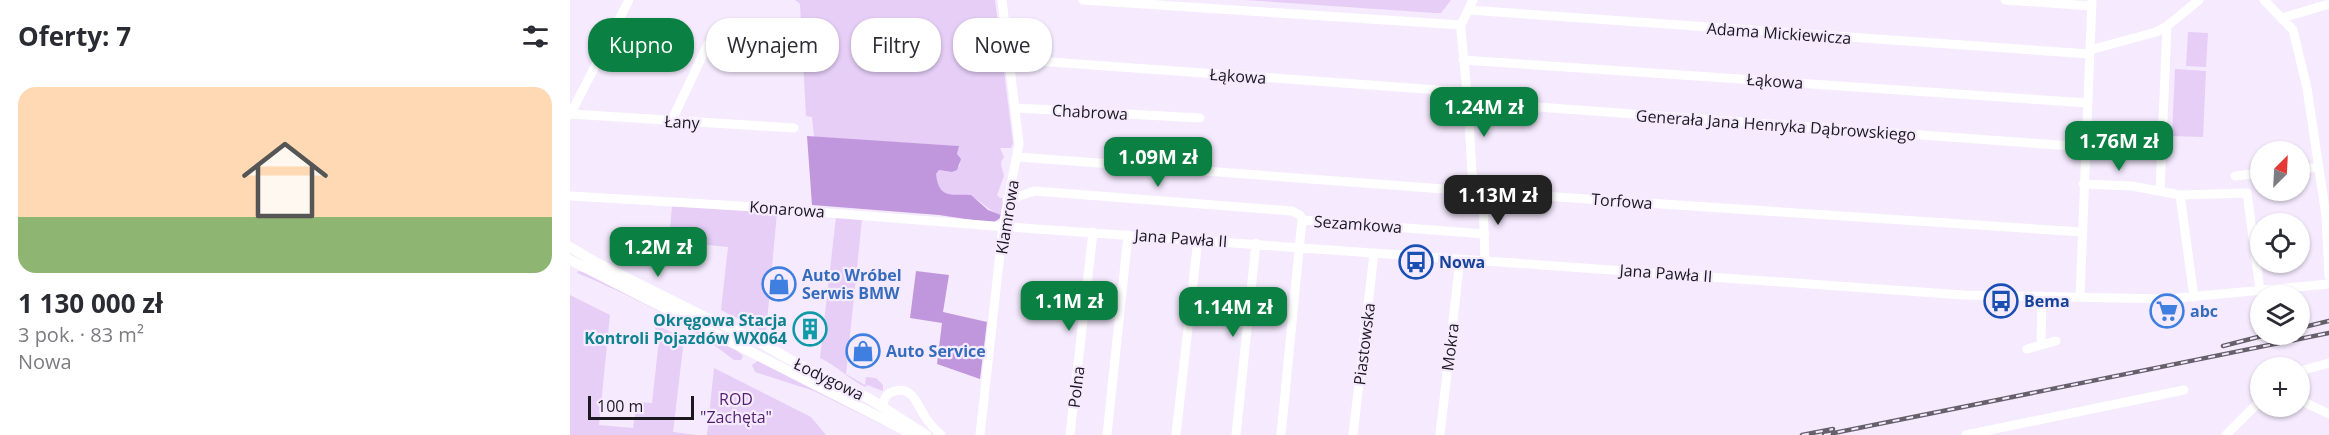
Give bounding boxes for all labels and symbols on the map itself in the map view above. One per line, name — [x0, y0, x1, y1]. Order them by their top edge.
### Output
street label: Adama Mickiewicza — [1706, 17, 1852, 49]
street label: Łąkowa — [1209, 63, 1267, 89]
street label: Łąkowa — [1746, 68, 1804, 94]
pin: 1.24M zł — [1422, 87, 1546, 138]
street label: Chabrowa — [1051, 99, 1129, 125]
street label: Generała Jana Henryka Dąbrowskiego — [1635, 104, 1917, 146]
street label: Łany — [664, 110, 701, 134]
pin: 1.76M zł — [2057, 121, 2181, 172]
pin: 1.09M zł — [1096, 137, 1220, 188]
north arrow — [2250, 141, 2310, 201]
pin: 1.13M zł — [1436, 175, 1560, 226]
street label: Klamrowa — [990, 178, 1024, 256]
street label: Torfowa — [1591, 188, 1653, 214]
street label: Konarowa — [749, 195, 825, 223]
street label: Sezamkowa — [1313, 210, 1403, 238]
street label: Jana Pawła II — [1132, 224, 1228, 252]
pin: 1.2M zł — [603, 227, 713, 278]
bus stop icon: Nowa — [1398, 244, 1434, 280]
place label: Nowa — [1439, 251, 1485, 273]
street label: Jana Pawła II — [1617, 259, 1713, 287]
place label: Auto Wróbel Serwis BMW — [802, 264, 902, 304]
shop icon: Auto Wróbel Serwis BMW — [761, 266, 797, 302]
pin: 1.1M zł — [1014, 281, 1124, 332]
bus stop icon: Bema — [1983, 283, 2019, 319]
pin: 1.14M zł — [1171, 287, 1295, 338]
place label: Bema — [2024, 290, 2070, 312]
supermarket icon: abc — [2149, 293, 2185, 329]
place label: abc — [2190, 300, 2218, 322]
street label: Piastowska — [1348, 302, 1380, 386]
place label: Okręgowa Stacja Kontroli Pojazdów WX064 — [584, 309, 787, 349]
building icon: Okręgowa Stacja Kontroli Pojazdów WX064 — [792, 311, 828, 347]
street label: Mokra — [1436, 322, 1464, 372]
shop icon: Auto Service — [845, 333, 881, 369]
place label: Auto Service — [886, 340, 986, 362]
street label: Łodygowa — [790, 353, 868, 405]
street label: Polna — [1063, 365, 1089, 409]
park label: ROD "Zachęta" — [700, 388, 772, 428]
scale bar — [588, 393, 694, 420]

